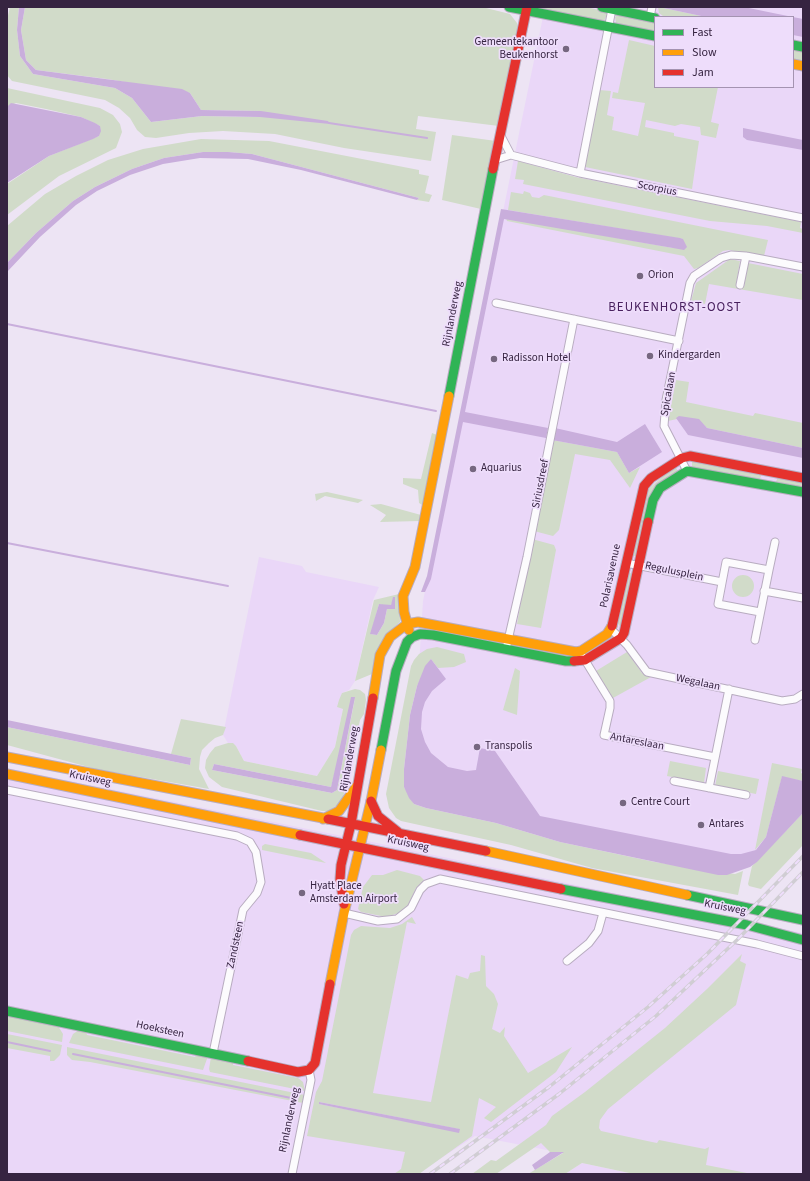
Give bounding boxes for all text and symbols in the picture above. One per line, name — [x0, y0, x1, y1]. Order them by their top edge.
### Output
legend — [654, 16, 794, 88]
text: Fast — [692, 24, 712, 41]
place label: Gemeentekantoor Beukenhorst — [474, 36, 558, 62]
marker: Gemeentekantoor Beukenhorst — [561, 44, 571, 54]
text: Slow — [692, 44, 717, 61]
text: Jam — [692, 64, 714, 81]
street label: Scorpius — [636, 179, 678, 199]
place label: Orion — [648, 269, 674, 283]
marker: Orion — [635, 271, 645, 281]
street label: Rijnlanderweg — [440, 280, 466, 348]
district label: BEUKENHORST-OOST — [608, 300, 742, 316]
place label: Kindergarden — [658, 349, 721, 363]
marker: Kindergarden — [645, 351, 655, 361]
place label: Radisson Hotel — [502, 352, 571, 366]
marker: Radisson Hotel — [489, 354, 499, 364]
street label: Spicalaan — [659, 371, 679, 417]
street label: Siriusdreef — [530, 458, 552, 510]
place label: Aquarius — [481, 462, 522, 476]
marker: Aquarius — [468, 464, 478, 474]
street label: Polarisavenue — [598, 543, 624, 609]
street label: Regulusplein — [644, 559, 704, 585]
street label: Wegalaan — [675, 672, 721, 694]
street label: Rijnlanderweg — [338, 725, 362, 793]
street label: Antareslaan — [609, 730, 665, 754]
place label: Transpolis — [485, 740, 532, 754]
marker: Transpolis — [472, 742, 482, 752]
street label: Kruisweg — [68, 768, 112, 790]
place label: Centre Court — [631, 796, 690, 810]
marker: Centre Court — [618, 798, 628, 808]
place label: Antares — [709, 818, 744, 832]
marker: Antares — [696, 820, 706, 830]
street label: Kruisweg — [386, 833, 430, 855]
place label: Hyatt Place Amsterdam Airport — [310, 880, 397, 906]
marker: Hyatt Place Amsterdam Airport — [297, 888, 307, 898]
street label: Kruisweg — [703, 897, 747, 919]
street label: Zandsteen — [225, 920, 247, 970]
street label: Hoeksteen — [135, 1018, 185, 1042]
street label: Rijnlanderweg — [277, 1086, 303, 1154]

